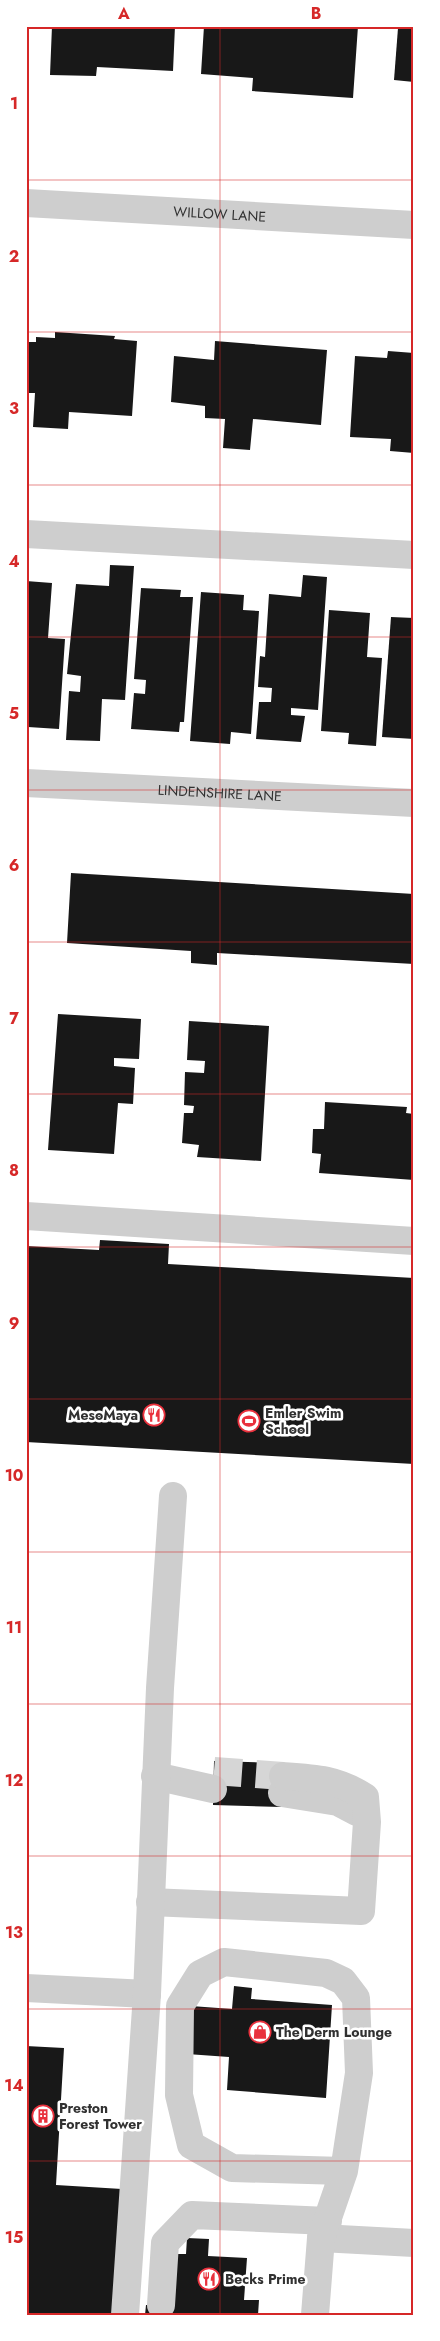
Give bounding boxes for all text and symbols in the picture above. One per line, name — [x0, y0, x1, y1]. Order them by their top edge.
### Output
text: A — [117, 2, 130, 25]
text: B — [311, 2, 321, 25]
text: 1 — [10, 92, 18, 115]
street label: WILLOW LANE — [173, 201, 267, 227]
text: 2 — [9, 245, 19, 268]
text: 3 — [9, 397, 19, 420]
text: 4 — [8, 550, 20, 573]
text: 5 — [9, 702, 19, 725]
street label: LINDENSHIRE LANE — [157, 780, 282, 806]
text: 6 — [9, 854, 19, 877]
text: 7 — [9, 1007, 19, 1030]
text: 8 — [9, 1159, 19, 1182]
text: 9 — [9, 1312, 19, 1335]
restaurant icon: MesoMaya — [142, 1403, 166, 1427]
place label: Emler Swim School — [265, 1403, 341, 1439]
place label: MesoMaya — [68, 1405, 138, 1425]
sports icon: Emler Swim School — [237, 1409, 261, 1433]
text: 10 — [5, 1464, 23, 1487]
text: 11 — [6, 1616, 22, 1639]
text: 12 — [5, 1769, 23, 1792]
text: 13 — [5, 1921, 23, 1944]
shop icon: The Derm Lounge — [248, 2020, 272, 2044]
place label: The Derm Lounge — [276, 2022, 392, 2042]
text: 14 — [4, 2074, 24, 2097]
place label: Preston Forest Tower — [59, 2098, 142, 2134]
building icon: Preston Forest Tower — [31, 2104, 55, 2128]
text: 15 — [5, 2226, 23, 2249]
restaurant icon: Becks Prime — [197, 2267, 221, 2291]
place label: Becks Prime — [225, 2269, 305, 2289]

